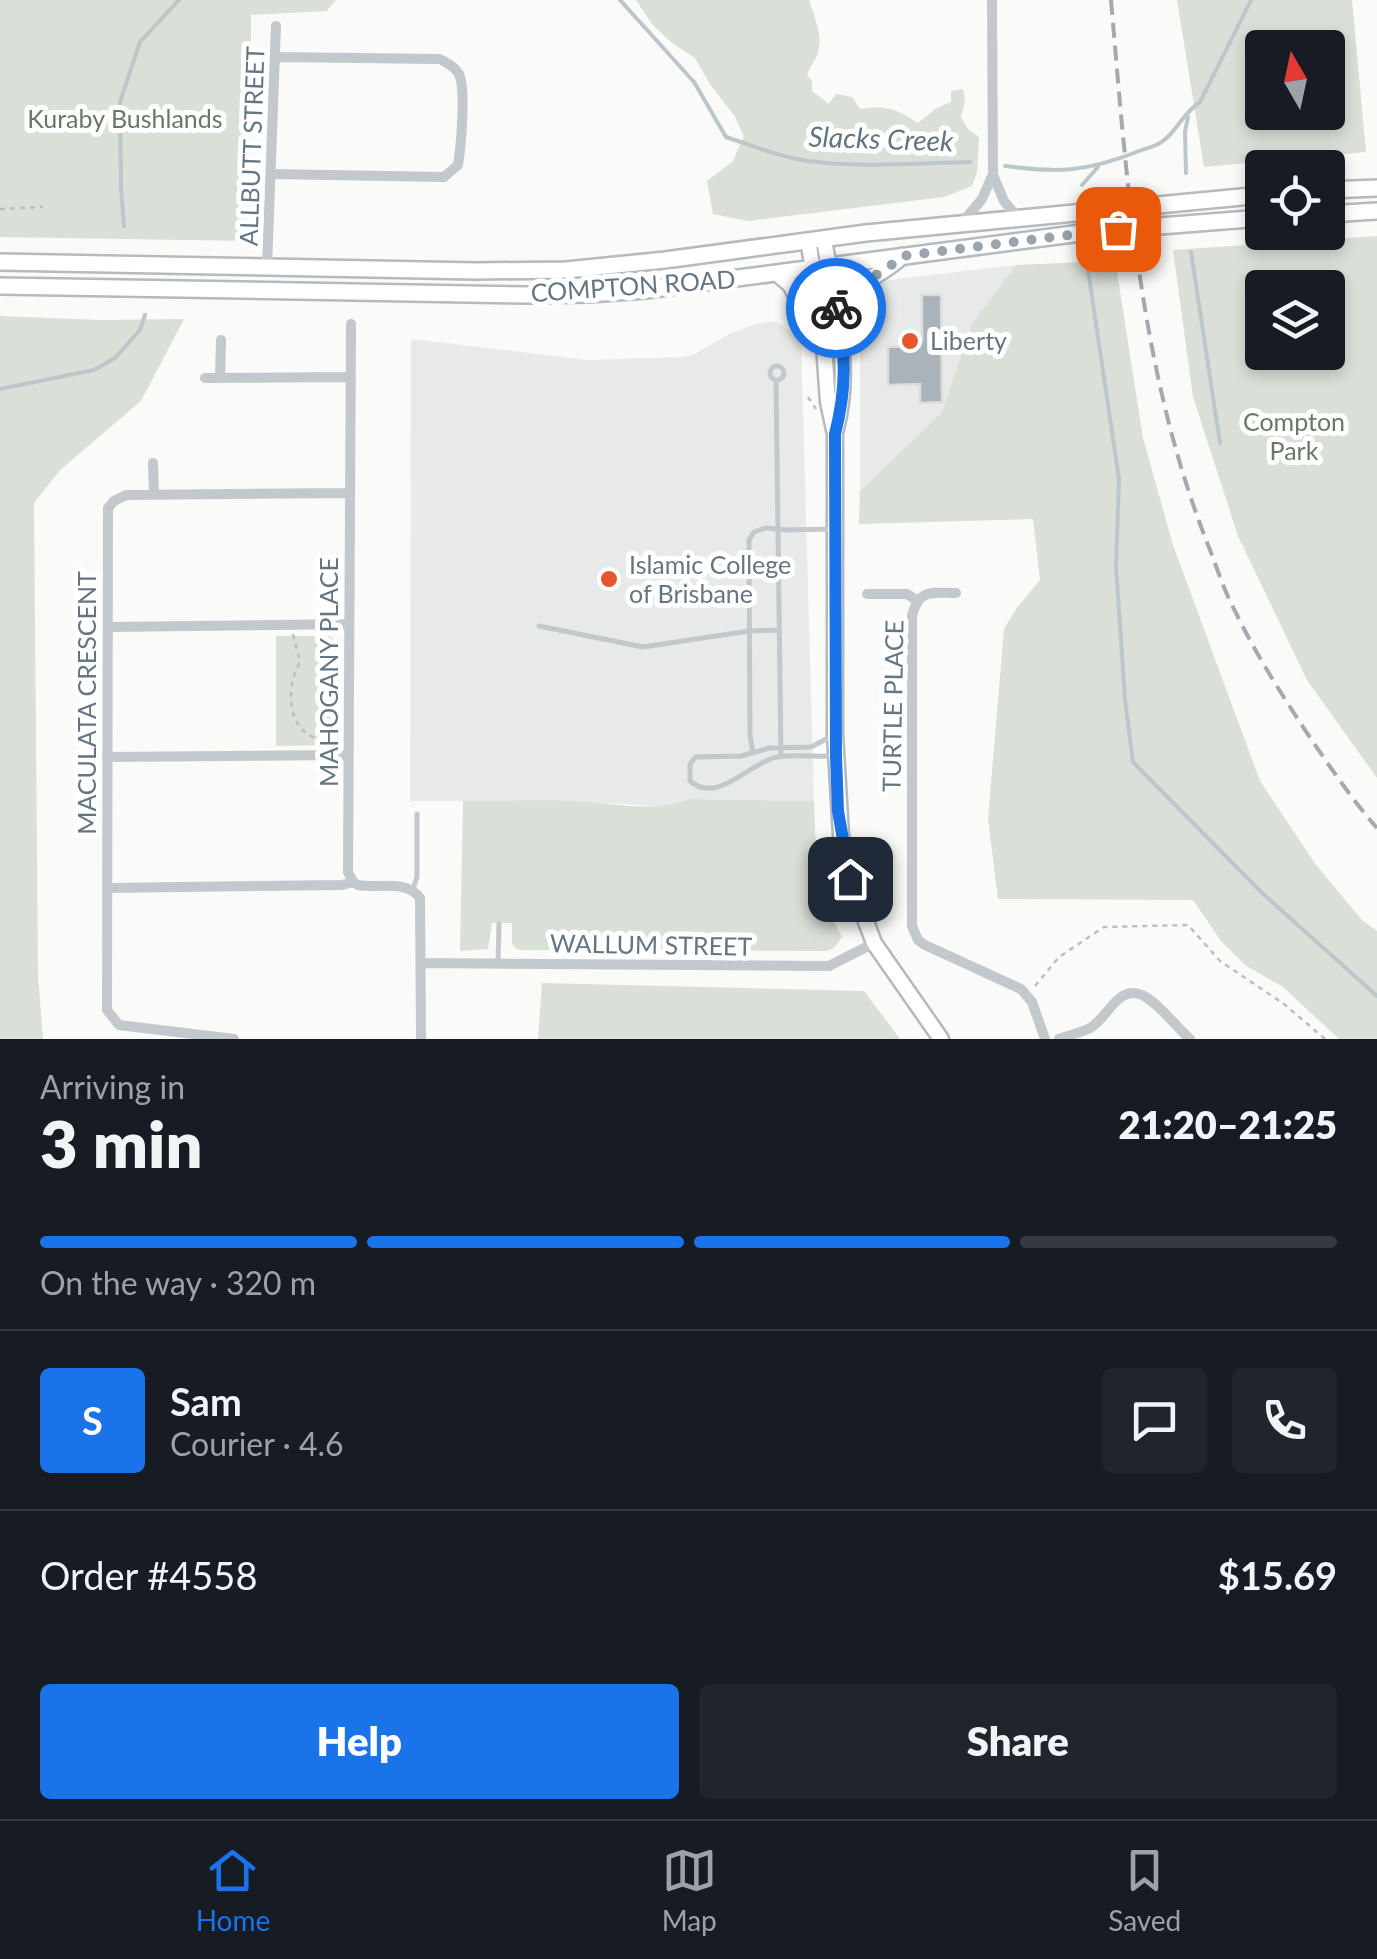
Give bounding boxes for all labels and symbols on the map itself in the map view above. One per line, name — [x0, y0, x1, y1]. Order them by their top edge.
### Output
north arrow — [1245, 30, 1345, 130]
street label: ALLBUTT STREET — [233, 45, 269, 246]
park label: Kuraby Bushlands — [27, 103, 223, 133]
water label: Slacks Creek — [808, 118, 955, 158]
pin — [1076, 187, 1161, 272]
courier — [786, 258, 886, 358]
street label: COMPTON ROAD — [530, 263, 736, 307]
place label: Liberty — [930, 325, 1007, 355]
marker: Liberty — [899, 330, 921, 352]
park label: Compton Park — [1243, 406, 1345, 465]
place label: Islamic College of Brisbane — [629, 549, 791, 608]
street label: MAHOGANY PLACE — [313, 557, 343, 787]
marker: Islamic College of Brisbane — [598, 568, 620, 590]
street label: MACULATA CRESCENT — [71, 571, 101, 835]
street label: TURTLE PLACE — [876, 620, 908, 792]
pin — [808, 837, 893, 922]
street label: WALLUM STREET — [550, 927, 753, 961]

